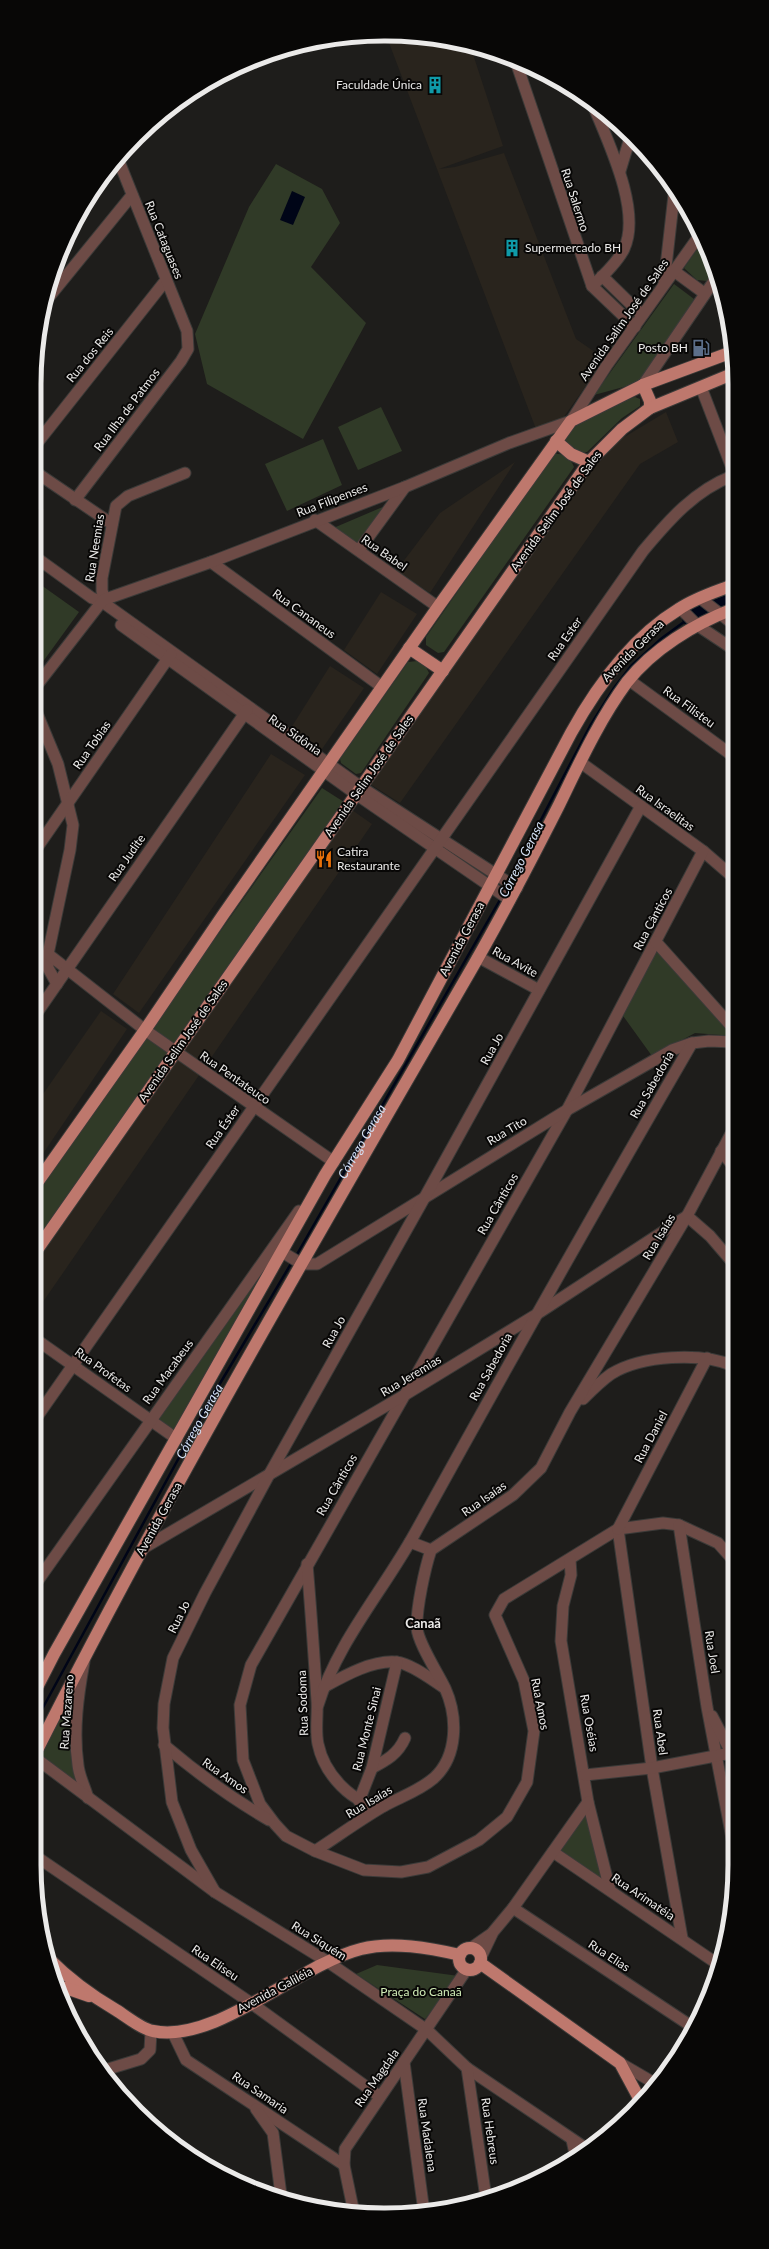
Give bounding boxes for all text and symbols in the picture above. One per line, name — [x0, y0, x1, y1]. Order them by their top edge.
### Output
building icon: Faculdade Única — [425, 75, 445, 95]
place label: Faculdade Única — [336, 77, 422, 92]
street label: Rua Salermo — [558, 166, 593, 234]
street label: Rua Cataguases — [142, 199, 187, 281]
building icon: Supermercado BH — [502, 238, 522, 258]
place label: Supermercado BH — [525, 240, 621, 255]
street label: Avenida Salim José de Sales — [576, 256, 671, 383]
street label: Rua dos Reis — [63, 324, 116, 385]
fuel station icon: Posto BH — [691, 338, 711, 358]
place label: Posto BH — [638, 340, 688, 355]
street label: Rua Ilha de Patmos — [91, 365, 163, 454]
street label: Avenida Selim José de Sales — [507, 447, 604, 574]
street label: Rua Filipenses — [294, 479, 369, 520]
street label: Rua Neemias — [82, 513, 107, 583]
street label: Rua Babel — [358, 531, 410, 574]
street label: Rua Cananeus — [270, 586, 339, 642]
street label: Rua Ester — [544, 613, 585, 664]
street label: Avenida Gerasa — [598, 616, 667, 685]
street label: Rua Filisteu — [660, 683, 718, 731]
street label: Rua Sidônia — [266, 711, 325, 758]
street label: Avenida Selim José de Sales — [321, 712, 416, 840]
street label: Rua Tobias — [69, 718, 114, 772]
street label: Rua Israelitas — [633, 781, 698, 834]
water label: Córrego Gerasa — [495, 818, 547, 900]
street label: Rua Judite — [105, 831, 148, 884]
place label: Catira Restaurante — [337, 844, 400, 873]
restaurant icon: Catira Restaurante — [314, 849, 334, 869]
street label: Rua Cânticos — [630, 885, 675, 953]
street label: Avenida Gerasa — [436, 899, 487, 978]
street label: Rua Avite — [490, 943, 541, 980]
street label: Avenida Selim José de Sales — [135, 977, 230, 1105]
street label: Rua Jo — [477, 1030, 507, 1067]
street label: Rua Pentateuco — [197, 1048, 274, 1108]
street label: Rua Sabedoria — [626, 1048, 677, 1121]
street label: Rua Éster — [202, 1101, 243, 1152]
water label: Córrego Gerasa — [334, 1101, 389, 1182]
street label: Rua Tito — [484, 1113, 529, 1148]
street label: Rua Cânticos — [474, 1170, 521, 1237]
street label: Rua Isaías — [639, 1211, 678, 1263]
street label: Rua Jo — [319, 1313, 349, 1350]
street label: Rua Sabedoria — [466, 1330, 515, 1403]
street label: Rua Macabeus — [139, 1336, 196, 1407]
street label: Rua Profetas — [72, 1344, 135, 1395]
street label: Rua Jeremias — [378, 1352, 444, 1400]
water label: Córrego Gerasa — [172, 1380, 226, 1461]
street label: Rua Daniel — [631, 1408, 670, 1465]
street label: Rua Cânticos — [313, 1451, 360, 1518]
street label: Rua Isaías — [458, 1478, 509, 1519]
street label: Avenida Gerasa — [132, 1479, 185, 1558]
street label: Rua Jo — [164, 1598, 193, 1635]
district label: Canaã — [405, 1615, 441, 1631]
street label: Rua Joel — [702, 1629, 723, 1675]
street label: Rua Sodoma — [294, 1670, 311, 1736]
street label: Rua Mazareno — [56, 1674, 77, 1750]
street label: Rua Amos — [528, 1677, 553, 1731]
street label: Rua Monte Sinai — [349, 1685, 384, 1772]
street label: Rua Oséias — [577, 1693, 602, 1753]
street label: Rua Abel — [650, 1708, 671, 1756]
street label: Rua Amos — [199, 1754, 251, 1797]
street label: Rua Isaías — [343, 1782, 395, 1821]
street label: Rua Arimatéia — [609, 1870, 678, 1923]
street label: Rua Siquém — [289, 1918, 350, 1963]
street label: Rua Elias — [586, 1937, 633, 1975]
street label: Rua Eliseu — [189, 1941, 242, 1984]
street label: Avenida Galiléia — [234, 1963, 315, 2016]
park label: Praça do Canaã — [380, 1984, 462, 1999]
street label: Rua Magdala — [351, 2046, 402, 2110]
street label: Rua Samaria — [229, 2068, 291, 2117]
street label: Rua Madalena — [415, 2097, 440, 2173]
street label: Rua Hebreus — [478, 2097, 503, 2165]

